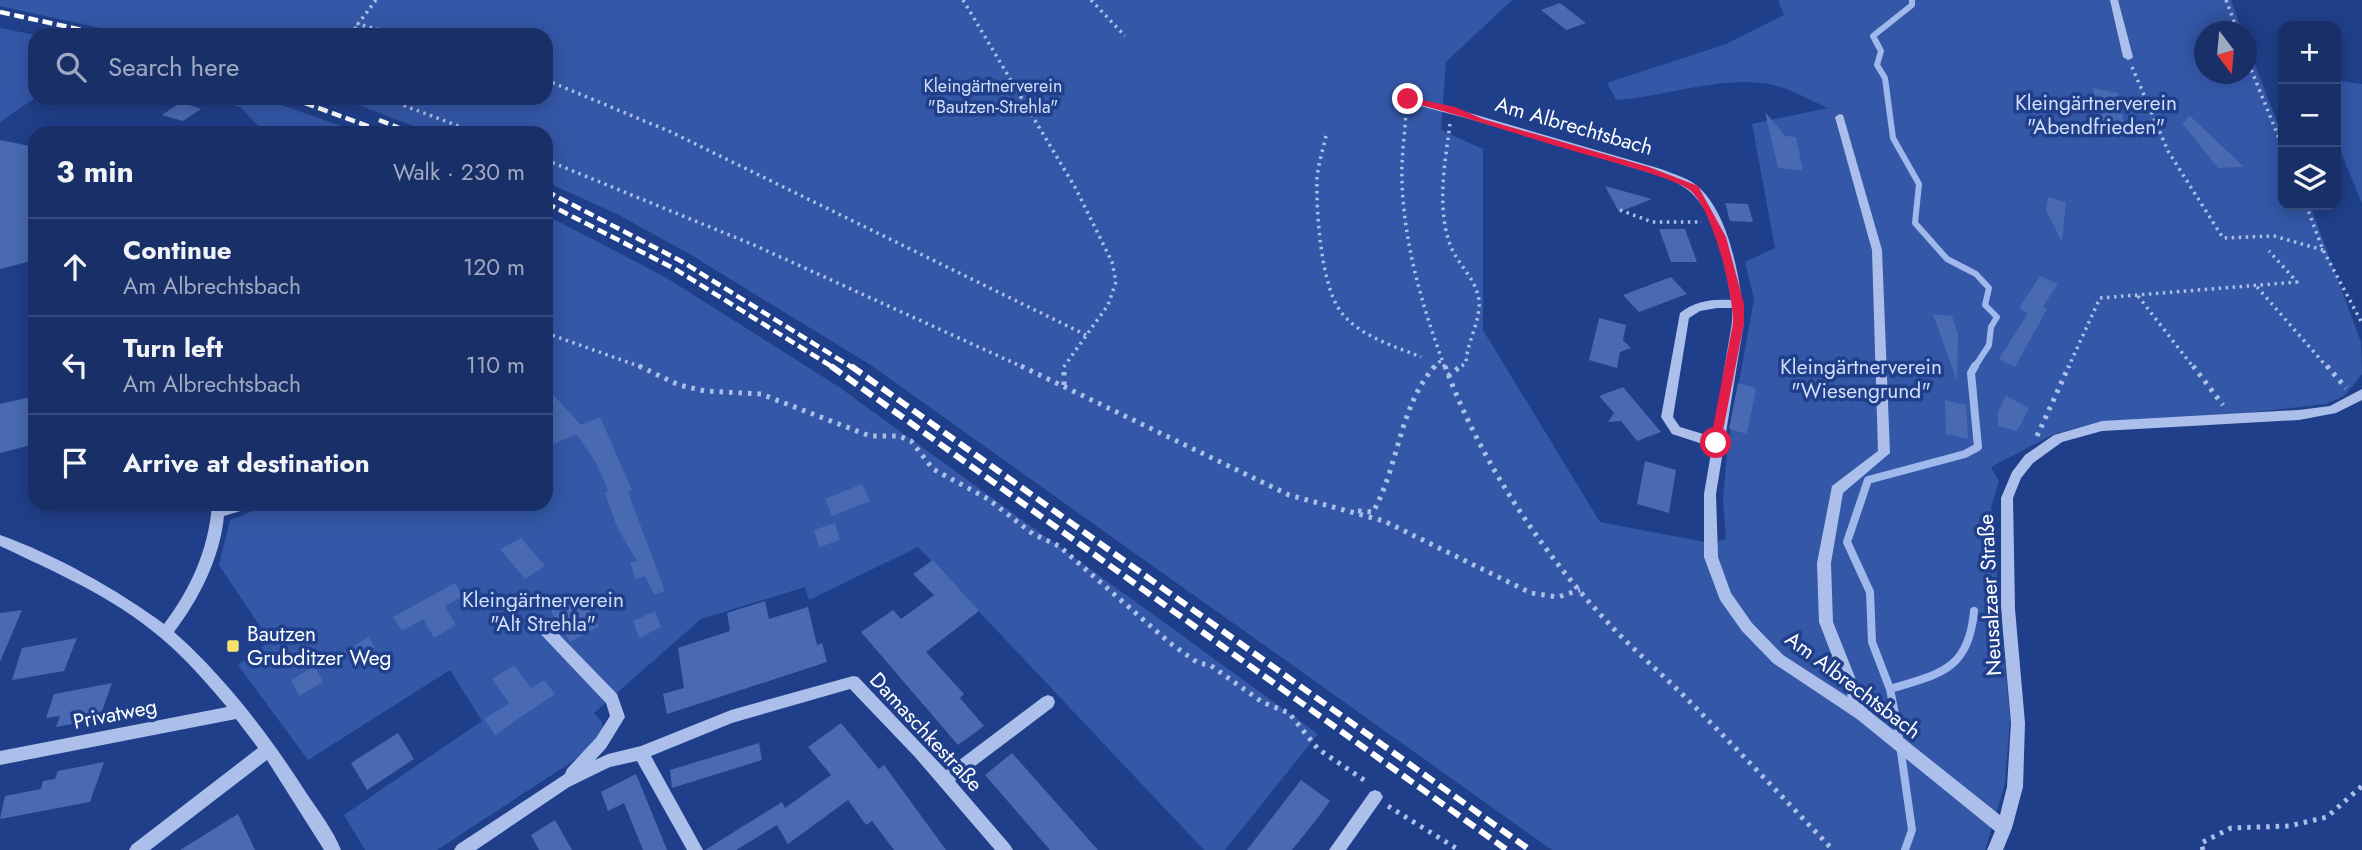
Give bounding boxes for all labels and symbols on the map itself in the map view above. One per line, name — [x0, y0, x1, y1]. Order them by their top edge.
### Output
north arrow — [2194, 21, 2257, 84]
park label: Kleingärtnerverein "Bautzen-Strehla" — [924, 73, 1062, 120]
route end — [1392, 83, 1423, 114]
park label: Kleingärtnerverein "Abendfrieden" — [2015, 88, 2177, 142]
street label: Am Albrechtsbach — [1492, 89, 1656, 163]
park label: Kleingärtnerverein "Wiesengrund" — [1780, 352, 1942, 406]
route start — [1700, 427, 1731, 458]
street label: Neusalzaer Straße — [1971, 513, 2009, 677]
park label: Kleingärtnerverein "Alt Strehla" — [462, 585, 624, 639]
place label: Bautzen Grubditzer Weg — [247, 619, 392, 673]
street label: Am Albrechtsbach — [1779, 624, 1927, 746]
marker: Bautzen Grubditzer Weg — [225, 638, 241, 654]
street label: Damaschkestraße — [863, 666, 989, 799]
street label: Privatweg — [70, 691, 160, 737]

